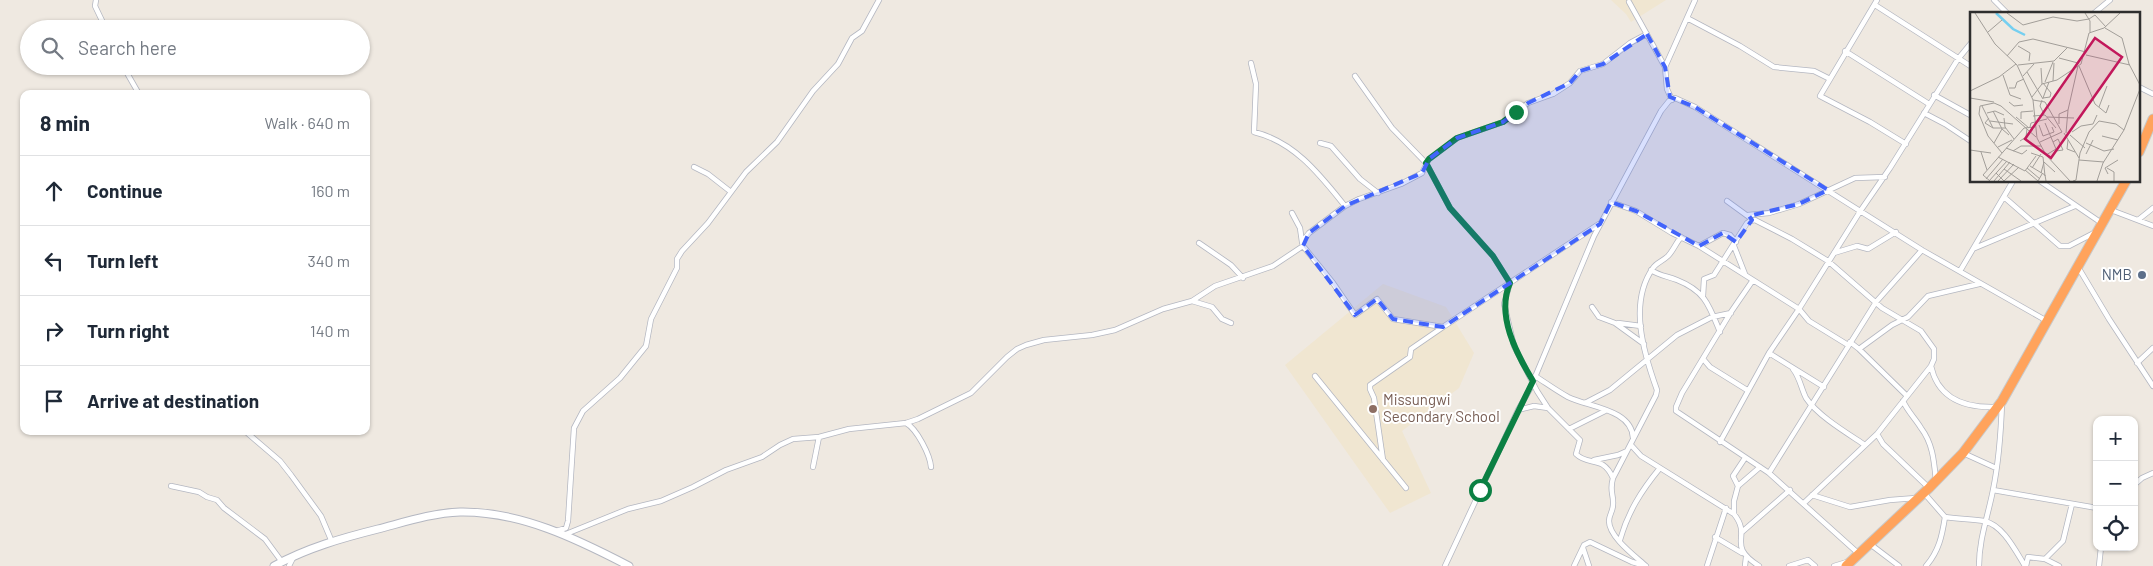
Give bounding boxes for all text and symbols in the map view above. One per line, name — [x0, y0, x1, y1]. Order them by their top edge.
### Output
inset map — [1970, 12, 2140, 182]
search box — [20, 20, 370, 75]
icon: search — [38, 34, 66, 62]
text: Search here — [78, 36, 177, 59]
route end — [1505, 101, 1528, 124]
text: 8 min — [40, 110, 90, 135]
text: Walk · 640 m — [265, 113, 350, 132]
icon: ahead — [40, 177, 68, 205]
text: Continue — [87, 179, 163, 202]
text: 160 m — [311, 181, 350, 200]
icon: left — [40, 247, 68, 275]
text: Turn left — [87, 249, 158, 272]
text: 340 m — [307, 251, 350, 270]
place label: NMB — [2102, 265, 2132, 283]
marker: NMB — [2136, 269, 2148, 281]
icon: right — [40, 317, 68, 345]
text: Turn right — [87, 319, 169, 342]
text: 140 m — [310, 321, 350, 340]
icon: arrive — [40, 387, 68, 415]
text: Arrive at destination — [87, 389, 259, 412]
place label: Missungwi Secondary School — [1383, 390, 1500, 425]
marker: Missungwi Secondary School — [1367, 403, 1379, 415]
map controls — [2093, 416, 2138, 551]
button: + — [2093, 416, 2138, 461]
button: − — [2093, 461, 2138, 506]
route start — [1469, 479, 1492, 502]
button: locate — [2093, 506, 2138, 551]

